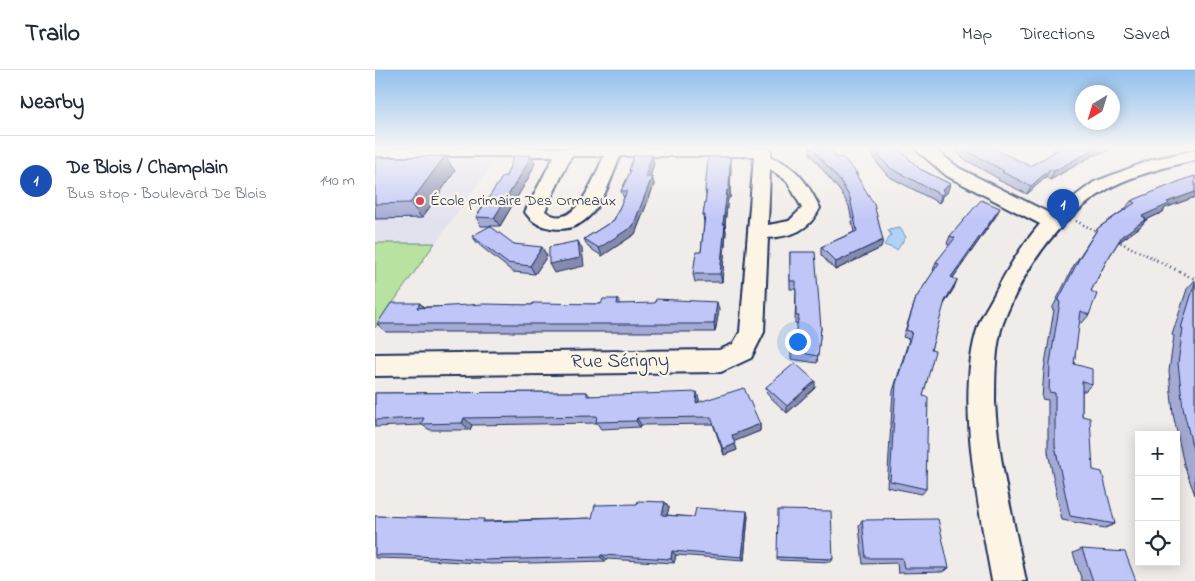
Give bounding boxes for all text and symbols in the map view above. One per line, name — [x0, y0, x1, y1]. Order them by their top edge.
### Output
text: Trailo — [25, 17, 80, 52]
text: Map — [962, 22, 992, 48]
text: Directions — [1020, 22, 1095, 48]
text: Saved — [1123, 22, 1170, 48]
north arrow — [1075, 85, 1120, 130]
text: Nearby — [20, 88, 84, 118]
text: De Blois / Champlain — [67, 155, 228, 182]
text: 1 — [33, 169, 39, 193]
text: 140 m — [320, 169, 355, 193]
text: Bus stop · Boulevard De Blois — [67, 182, 267, 206]
place label: École primaire Des Ormeaux — [430, 189, 616, 213]
pin: 1 — [1047, 189, 1079, 230]
marker: École primaire Des Ormeaux — [414, 195, 426, 207]
your location — [785, 329, 811, 355]
street label: Rue Sérigny — [571, 347, 669, 378]
map controls — [1135, 431, 1180, 566]
button: + — [1135, 431, 1180, 476]
button: − — [1135, 476, 1180, 521]
button: locate — [1135, 521, 1180, 566]

